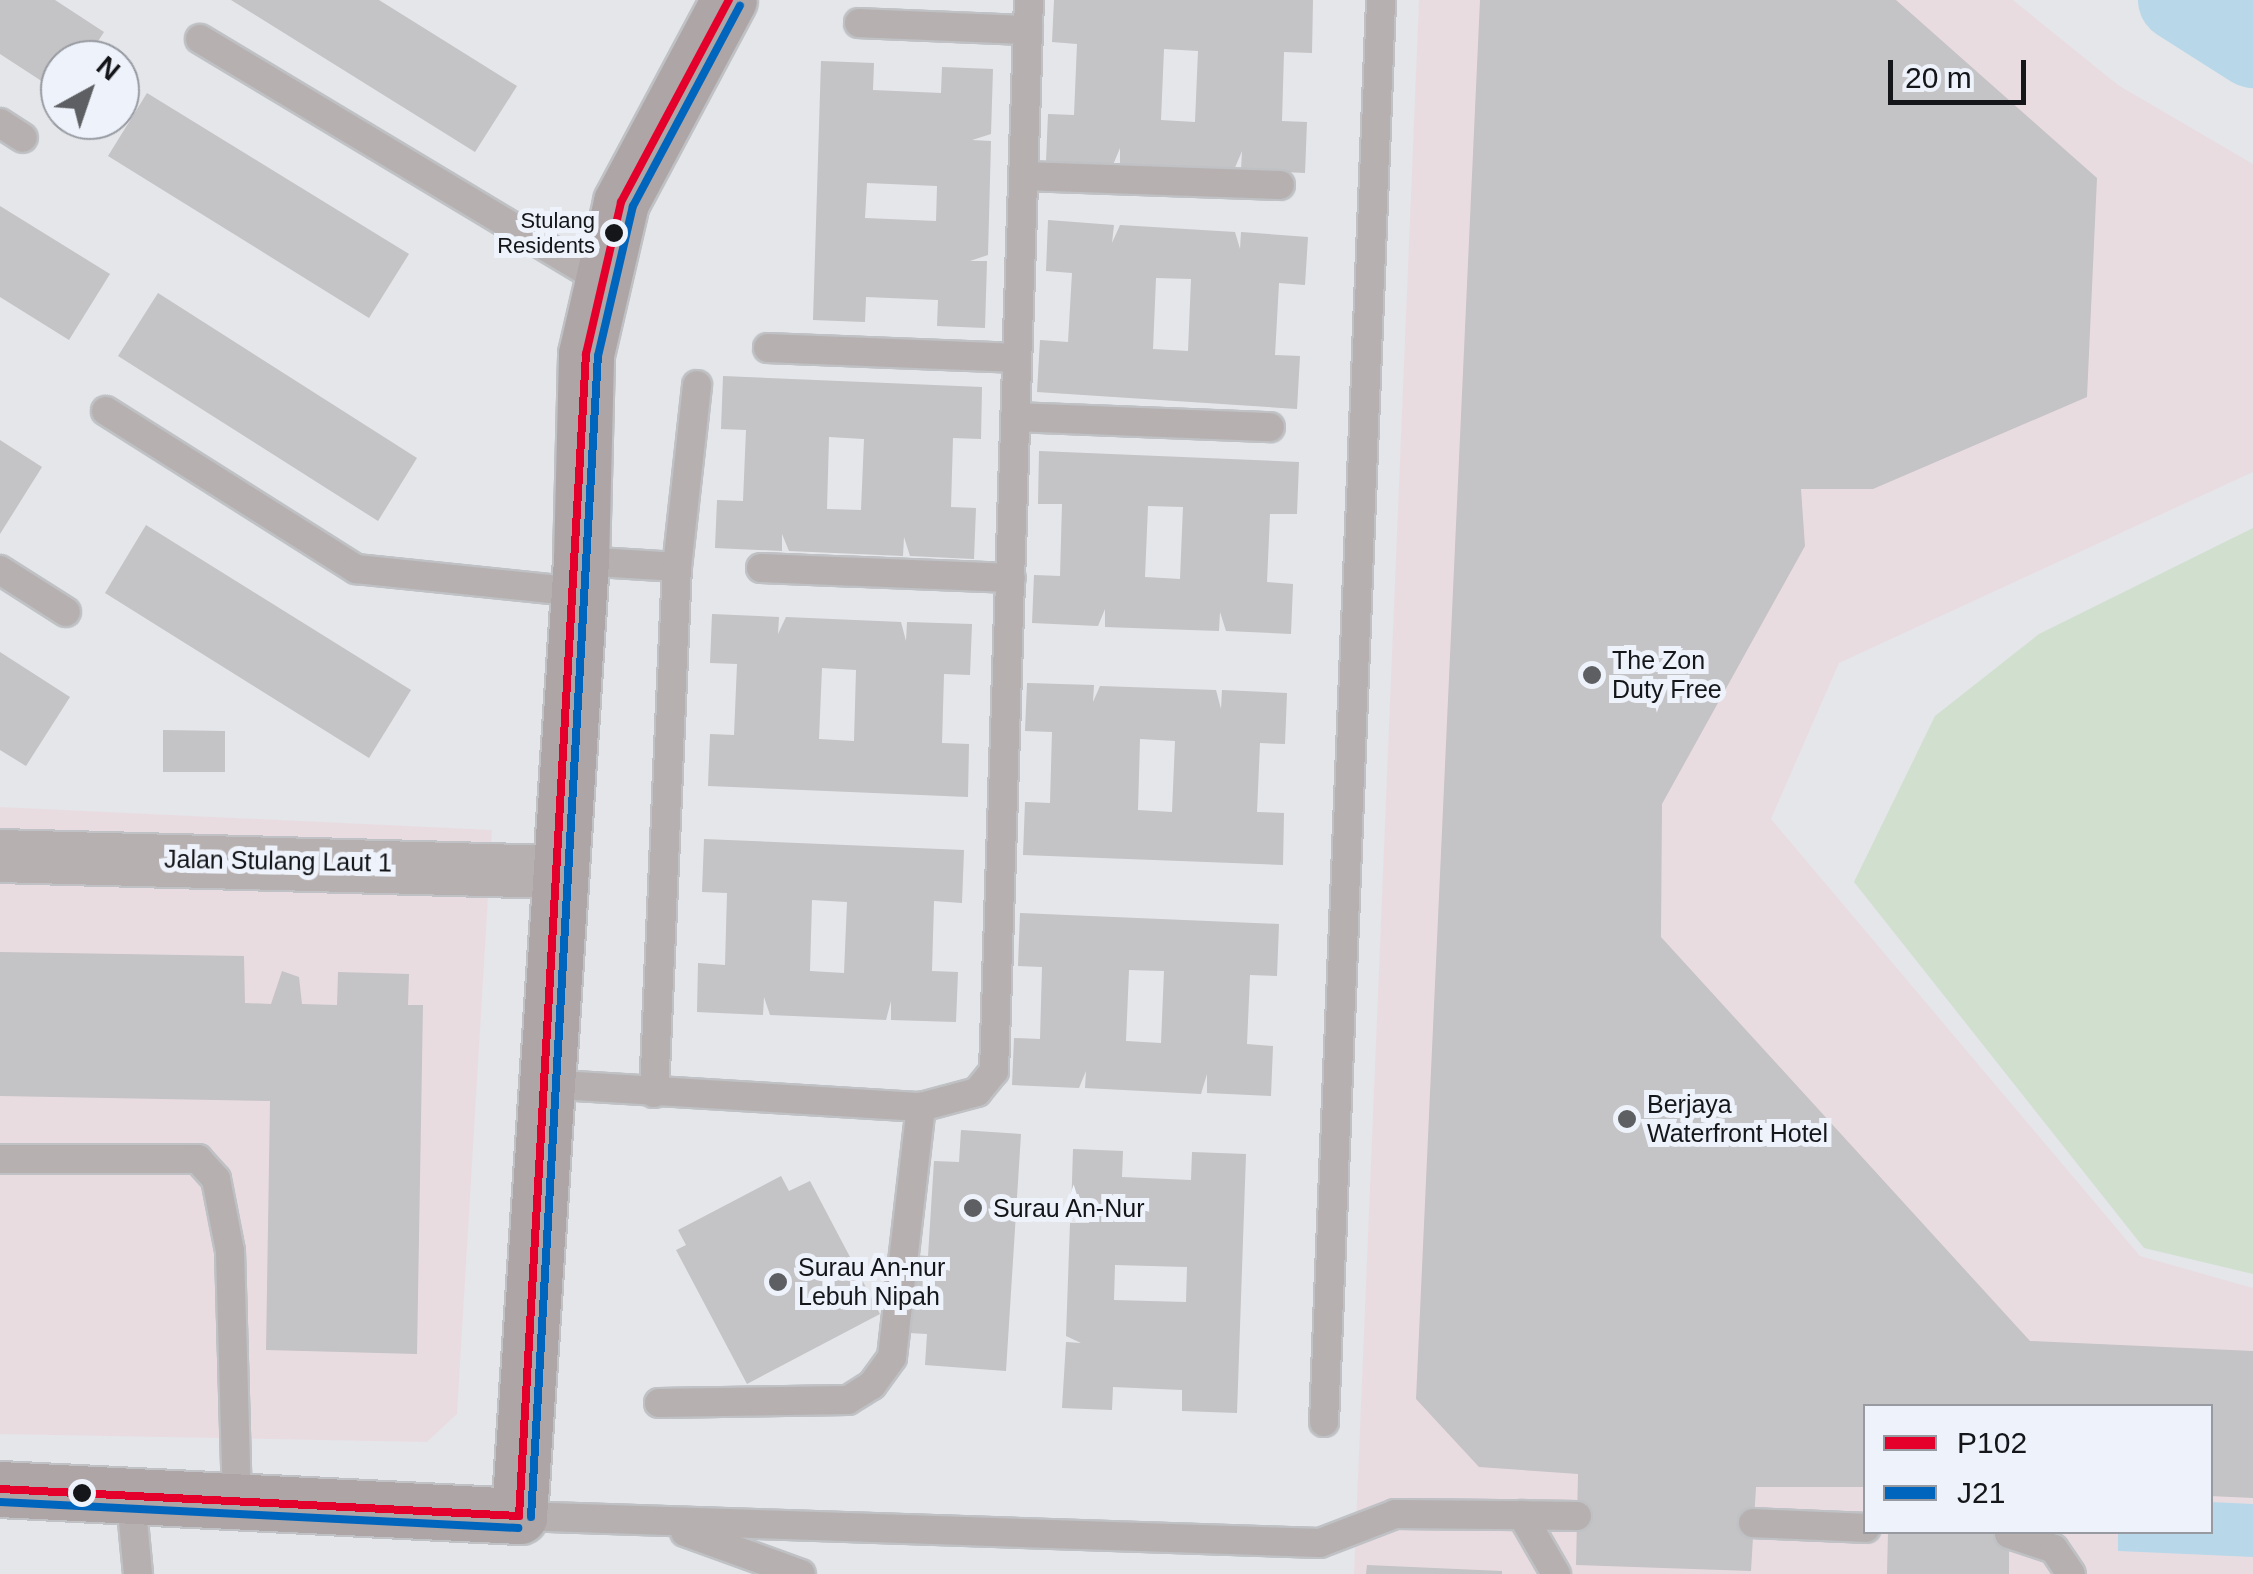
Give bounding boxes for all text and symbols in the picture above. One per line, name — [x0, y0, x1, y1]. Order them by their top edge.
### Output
north arrow — [40, 40, 140, 140]
scale bar — [1893, 40, 2030, 102]
text: N — [91, 50, 126, 87]
text: 20 m — [1905, 61, 1972, 94]
place label: Stulang Residents — [497, 207, 595, 258]
marker: Stulang Residents — [604, 223, 624, 243]
place label: The Zon Duty Free — [1612, 646, 1722, 705]
marker: The Zon Duty Free — [1581, 664, 1603, 686]
street label: Jalan Stulang Laut 1 — [164, 844, 392, 878]
place label: Berjaya Waterfront Hotel — [1647, 1090, 1828, 1149]
marker: Berjaya Waterfront Hotel — [1616, 1108, 1638, 1130]
place label: Surau An-Nur — [993, 1193, 1146, 1223]
marker: Surau An-Nur — [962, 1197, 984, 1219]
place label: Surau An-nur Lebuh Nipah — [798, 1253, 947, 1312]
marker: Surau An-nur Lebuh Nipah — [767, 1271, 789, 1293]
legend — [1863, 1404, 2213, 1534]
text: P102 — [1957, 1426, 2027, 1459]
text: J21 — [1957, 1476, 2005, 1509]
unlabelled marker — [72, 1483, 92, 1503]

